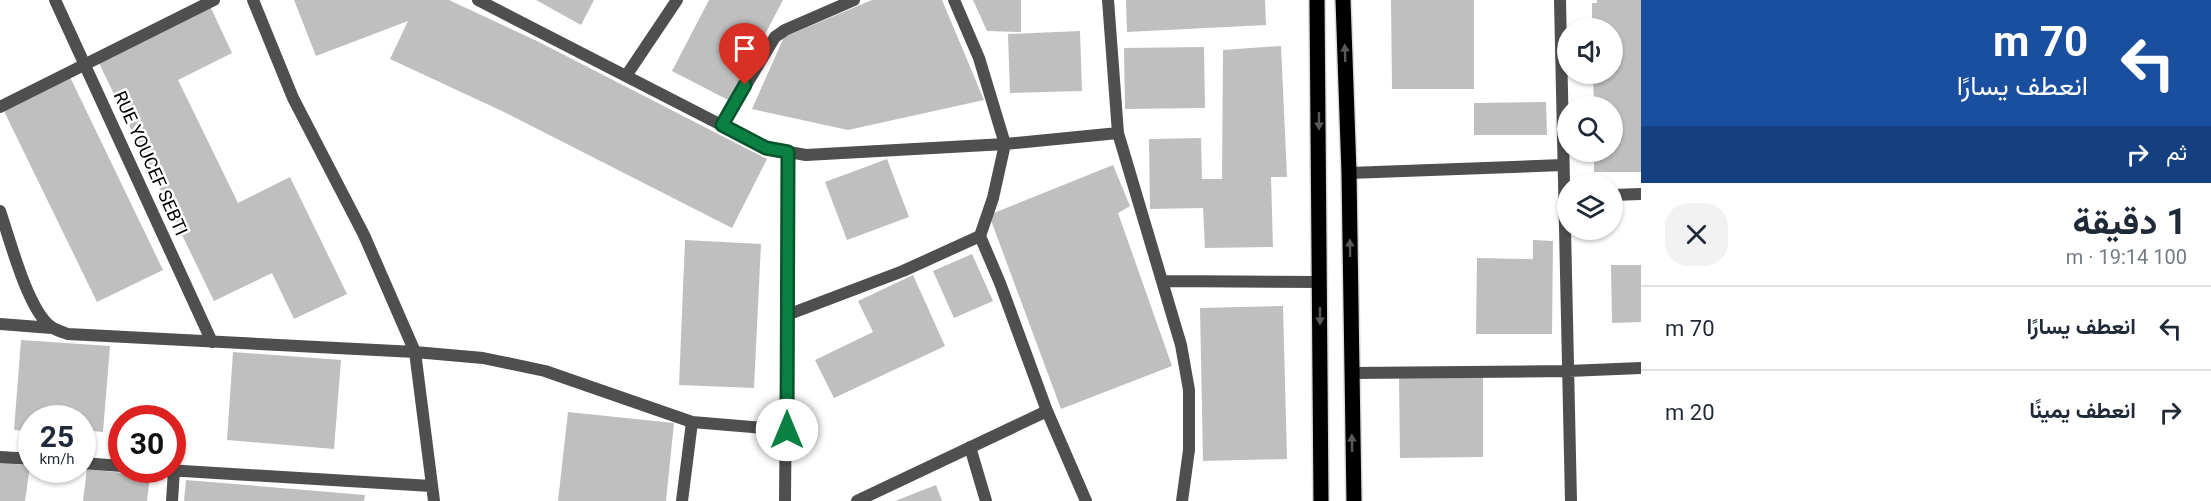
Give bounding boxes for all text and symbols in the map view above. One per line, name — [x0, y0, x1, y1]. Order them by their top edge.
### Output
text: 70 m — [1993, 17, 2088, 66]
map controls — [1557, 18, 1623, 240]
button: sound — [1557, 18, 1623, 84]
pin — [719, 23, 770, 85]
icon: left — [2109, 24, 2187, 102]
icon: arrive — [728, 32, 761, 65]
one-way arrow — [1340, 43, 1350, 62]
text: انعطف يسارًا — [1957, 70, 2088, 102]
street label: RUE YOUCEF SEBTI — [110, 87, 192, 239]
button: search — [1557, 96, 1623, 162]
one-way arrow — [1314, 112, 1324, 131]
icon: right — [2121, 138, 2154, 171]
text: ثم — [2166, 140, 2187, 165]
button: layers — [1557, 174, 1623, 240]
text: 1 دقيقة — [2073, 201, 2187, 243]
button: close — [1665, 203, 1728, 266]
one-way arrow — [1345, 238, 1355, 257]
text: 100 m · 19:14 — [2066, 245, 2187, 269]
one-way arrow — [1315, 307, 1325, 326]
icon: left — [2154, 312, 2187, 345]
text: انعطف يسارًا — [2026, 314, 2136, 339]
text: 70 m — [1665, 316, 1715, 341]
icon: right — [2154, 396, 2187, 429]
position arrow — [755, 398, 819, 462]
text: انعطف يمينًا — [2029, 398, 2136, 423]
text: 20 m — [1665, 400, 1715, 425]
speed limit sign: 30 — [108, 405, 186, 483]
text: 25 — [40, 419, 74, 454]
one-way arrow — [1348, 433, 1357, 452]
text: km/h — [39, 450, 75, 468]

